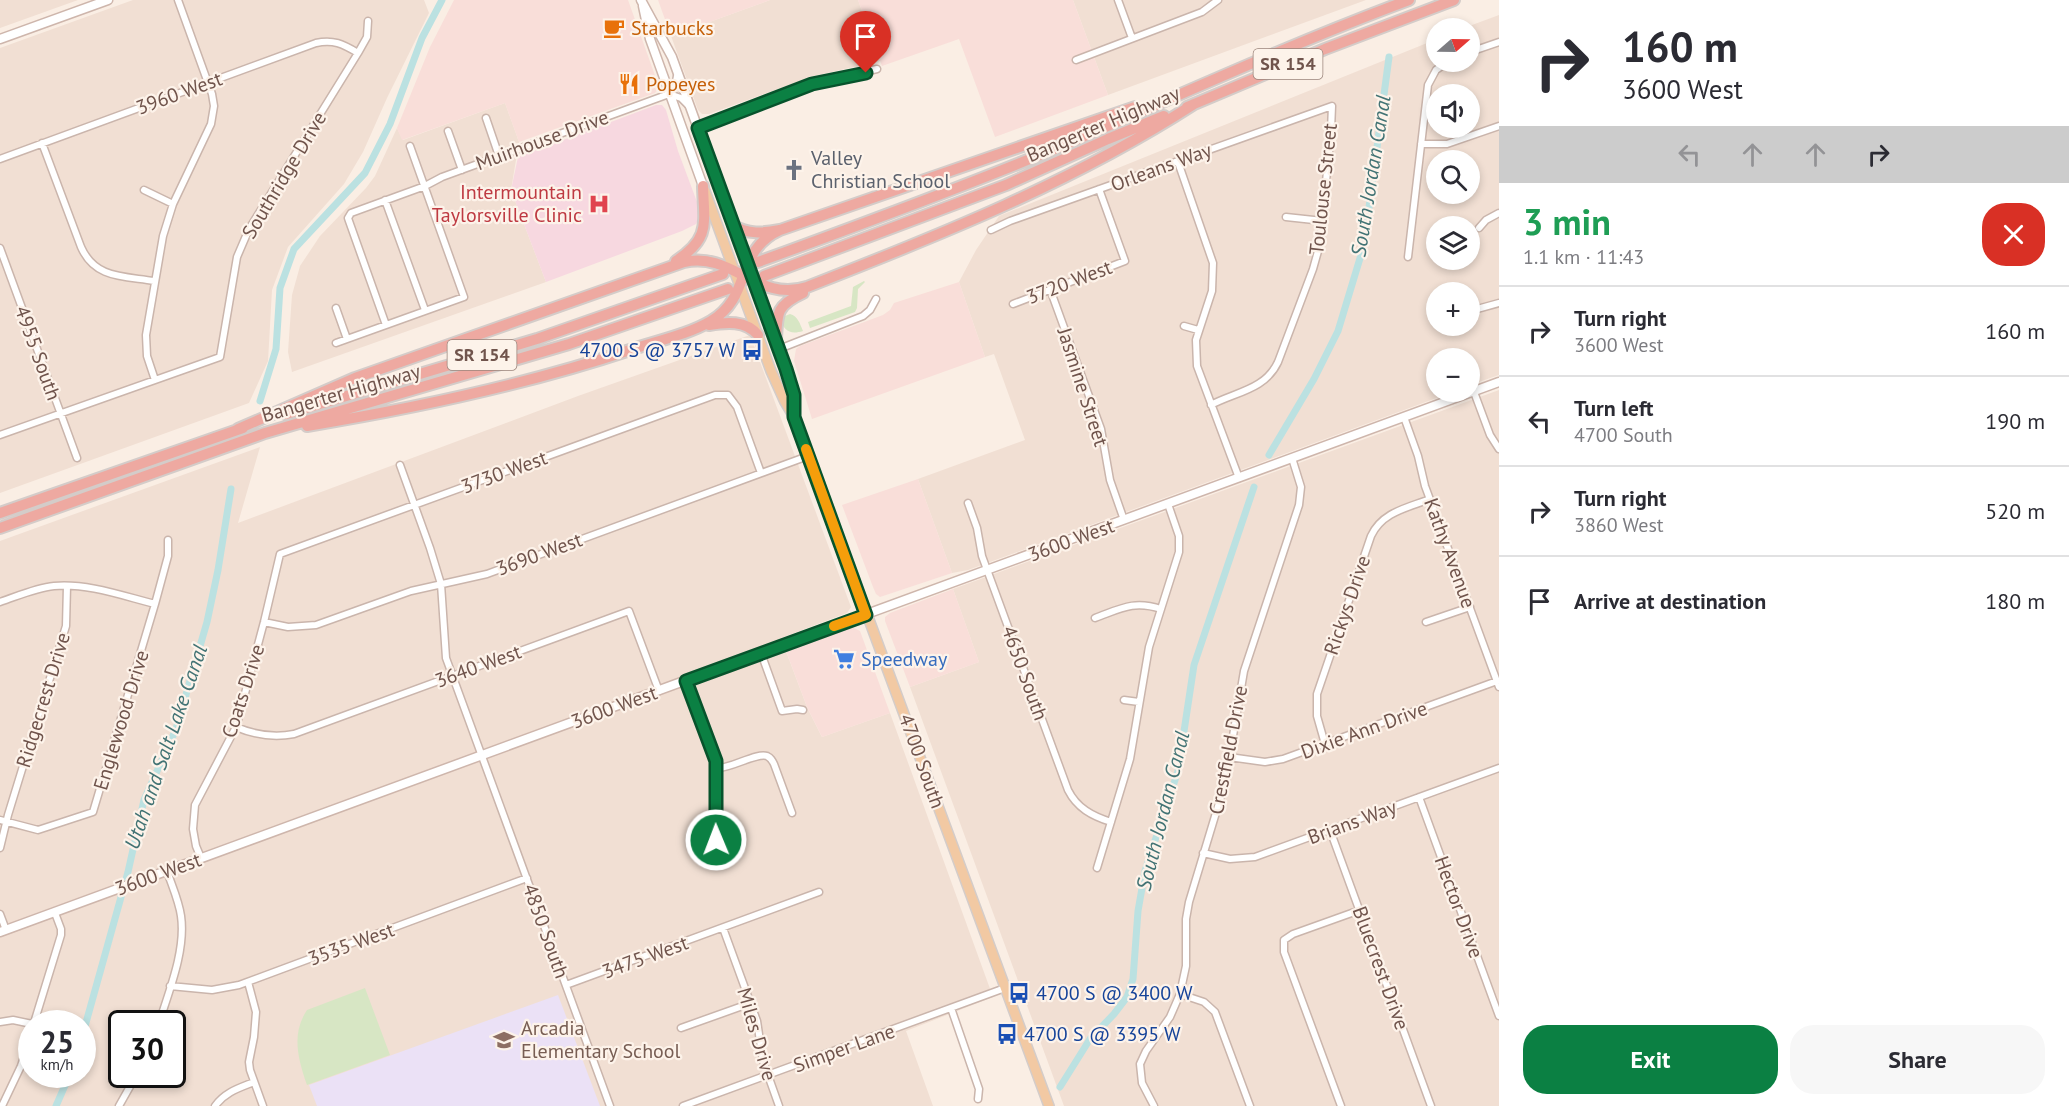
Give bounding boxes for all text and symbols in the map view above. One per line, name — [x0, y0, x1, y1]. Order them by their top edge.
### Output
pin — [840, 11, 891, 73]
place label: Starbucks — [631, 15, 714, 41]
cafe icon: Starbucks — [602, 16, 626, 40]
north arrow — [1426, 18, 1480, 72]
map controls — [1426, 18, 1480, 402]
text: 160 m — [1622, 19, 1738, 74]
icon: arrive — [849, 20, 882, 53]
icon: right — [1523, 24, 1601, 102]
road number: SR 154 — [1254, 49, 1322, 79]
street label: 3960 West — [132, 65, 226, 121]
place label: Popeyes — [646, 71, 715, 97]
restaurant icon: Popeyes — [617, 72, 641, 96]
text: 3600 West — [1622, 72, 1743, 106]
street label: Bangerter Highway — [1022, 80, 1184, 168]
button: sound — [1426, 84, 1480, 138]
water label: South Jordan Canal — [1344, 93, 1397, 259]
street label: Muirhouse Drive — [472, 104, 612, 176]
street label: Southridge Drive — [236, 107, 332, 243]
street label: Toulouse Street — [1303, 122, 1343, 256]
street label: Orleans Way — [1107, 136, 1216, 197]
icon: left — [1673, 138, 1706, 171]
icon: ahead — [1736, 138, 1769, 171]
icon: ahead — [1799, 138, 1832, 171]
icon: right — [1862, 138, 1895, 171]
place label: Valley Christian School — [810, 145, 950, 194]
button: search — [1426, 150, 1480, 204]
church icon: Valley Christian School — [782, 158, 806, 182]
place label: Intermountain Taylorsville Clinic — [432, 179, 582, 228]
hospital icon: Intermountain Taylorsville Clinic — [587, 192, 611, 216]
text: 3 min — [1523, 198, 1611, 245]
button: close — [1982, 203, 2045, 266]
button: layers — [1426, 216, 1480, 270]
text: 1.1 km · 11:43 — [1523, 244, 1644, 270]
street label: 3720 West — [1022, 254, 1116, 310]
button: + — [1426, 282, 1480, 336]
street label: 4955 South — [9, 302, 67, 404]
text: Turn right — [1574, 304, 1666, 332]
icon: right — [1523, 315, 1556, 348]
text: 160 m — [1985, 317, 2045, 345]
street label: Jasmine Street — [1051, 323, 1114, 450]
text: 3600 West — [1574, 332, 1664, 358]
place label: 4700 S @ 3757 W — [579, 337, 735, 363]
bus stop icon: 4700 S @ 3757 W — [740, 338, 764, 362]
road number: SR 154 — [448, 340, 516, 370]
button: − — [1426, 348, 1480, 402]
street label: Bangerter Highway — [259, 358, 424, 428]
text: Turn left — [1574, 394, 1654, 422]
icon: left — [1523, 405, 1556, 438]
text: 190 m — [1985, 407, 2045, 435]
text: 4700 South — [1574, 422, 1673, 448]
street label: 3730 West — [457, 444, 551, 500]
text: Turn right — [1574, 484, 1666, 512]
street label: Kathy Avenue — [1418, 494, 1482, 612]
icon: right — [1523, 495, 1556, 528]
text: 520 m — [1985, 497, 2045, 525]
street label: 3600 West — [1024, 512, 1118, 568]
text: 3860 West — [1574, 512, 1664, 538]
street label: 3690 West — [492, 526, 586, 582]
street label: Rickys Drive — [1318, 552, 1376, 658]
icon: arrive — [1523, 585, 1556, 618]
text: Arrive at destination — [1574, 587, 1766, 615]
text: 180 m — [1985, 587, 2045, 615]
street label: 4650 South — [996, 622, 1054, 724]
street label: Ridgecrest Drive — [10, 629, 76, 771]
street label: 3640 West — [431, 638, 525, 694]
water label: Utah and Salt Lake Canal — [118, 641, 213, 853]
street label: Coats Drive — [216, 641, 270, 741]
place label: Speedway — [861, 646, 948, 672]
street label: Englewood Drive — [87, 647, 155, 793]
supermarket icon: Speedway — [832, 647, 856, 671]
street label: 3600 West — [567, 679, 661, 735]
street label: Crestfield Drive — [1203, 683, 1253, 817]
street label: Dixie Ann Drive — [1297, 695, 1431, 765]
street label: 4700 South — [893, 710, 951, 812]
water label: South Jordan Canal — [1130, 728, 1195, 893]
street label: Brians Way — [1304, 794, 1401, 850]
position arrow — [684, 808, 748, 872]
street label: 3600 West — [111, 846, 205, 902]
street label: Hector Drive — [1429, 852, 1489, 962]
street label: 4850 South — [517, 880, 575, 982]
street label: Bluecrest Drive — [1347, 903, 1415, 1033]
street label: 3535 West — [304, 916, 398, 972]
street label: 3475 West — [598, 929, 692, 985]
place label: 4700 S @ 3400 W — [1036, 980, 1193, 1006]
bus stop icon: 4700 S @ 3400 W — [1007, 981, 1031, 1005]
street label: Miles Drive — [731, 984, 783, 1084]
speed limit sign: 30 — [108, 1010, 186, 1088]
place label: Arcadia Elementary School — [521, 1015, 681, 1064]
street label: Simper Lane — [790, 1018, 898, 1078]
place label: 4700 S @ 3395 W — [1024, 1021, 1181, 1047]
text: 25 — [40, 1022, 74, 1061]
bus stop icon: 4700 S @ 3395 W — [995, 1022, 1019, 1046]
button: Exit — [1523, 1025, 1778, 1094]
button: Share — [1790, 1025, 2045, 1094]
school or university icon: Arcadia Elementary School — [492, 1028, 516, 1052]
text: km/h — [41, 1055, 73, 1074]

